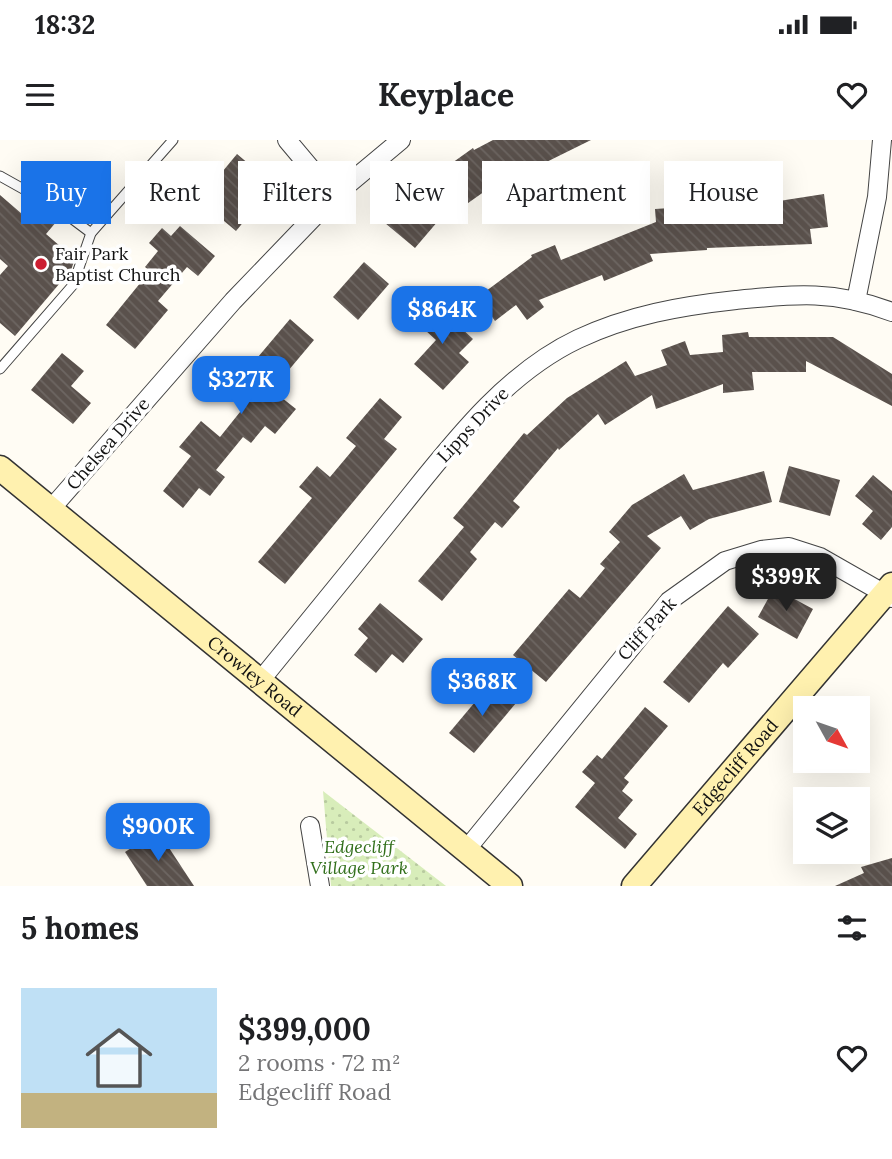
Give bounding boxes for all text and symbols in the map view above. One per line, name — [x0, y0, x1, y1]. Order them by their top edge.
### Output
text: 18:32 — [35, 8, 95, 41]
text: Keyplace — [378, 74, 514, 115]
icon: menu — [21, 76, 59, 114]
icon: heart — [833, 76, 871, 114]
chip: Buy — [21, 161, 111, 224]
chip: Rent — [125, 161, 224, 224]
chip: Filters — [238, 161, 356, 224]
chip: New — [370, 161, 468, 224]
chip: Apartment — [482, 161, 650, 224]
chip: House — [664, 161, 783, 224]
place label: Fair Park Baptist Church — [55, 242, 181, 286]
marker: Fair Park Baptist Church — [33, 256, 49, 272]
pin: $864K — [393, 286, 491, 346]
text: $864K — [408, 294, 476, 323]
pin: $327K — [192, 356, 290, 416]
text: $327K — [208, 364, 274, 393]
street label: Lipps Drive — [432, 382, 514, 467]
street label: Chelsea Drive — [61, 393, 154, 495]
pin: $399K — [737, 554, 835, 613]
text: $399K — [751, 561, 821, 590]
street label: Cliff Park — [612, 592, 681, 665]
street label: Crowley Road — [203, 631, 307, 722]
pin: $368K — [433, 658, 531, 718]
text: $368K — [447, 666, 517, 695]
north arrow — [793, 696, 870, 774]
map controls — [793, 696, 870, 864]
street label: Edgecliff Road — [687, 714, 783, 820]
button: layers — [793, 787, 870, 864]
pin: $900K — [109, 804, 207, 863]
text: $900K — [122, 811, 194, 840]
park label: Edgecliff Village Park — [310, 835, 408, 879]
text: 5 homes — [21, 909, 139, 947]
icon: filters — [833, 909, 871, 947]
text: $399,000 — [238, 1010, 371, 1048]
icon: home — [77, 1016, 161, 1100]
icon: heart — [833, 1039, 871, 1077]
text: 2 rooms · 72 m² — [238, 1048, 401, 1077]
text: Edgecliff Road — [238, 1077, 391, 1106]

